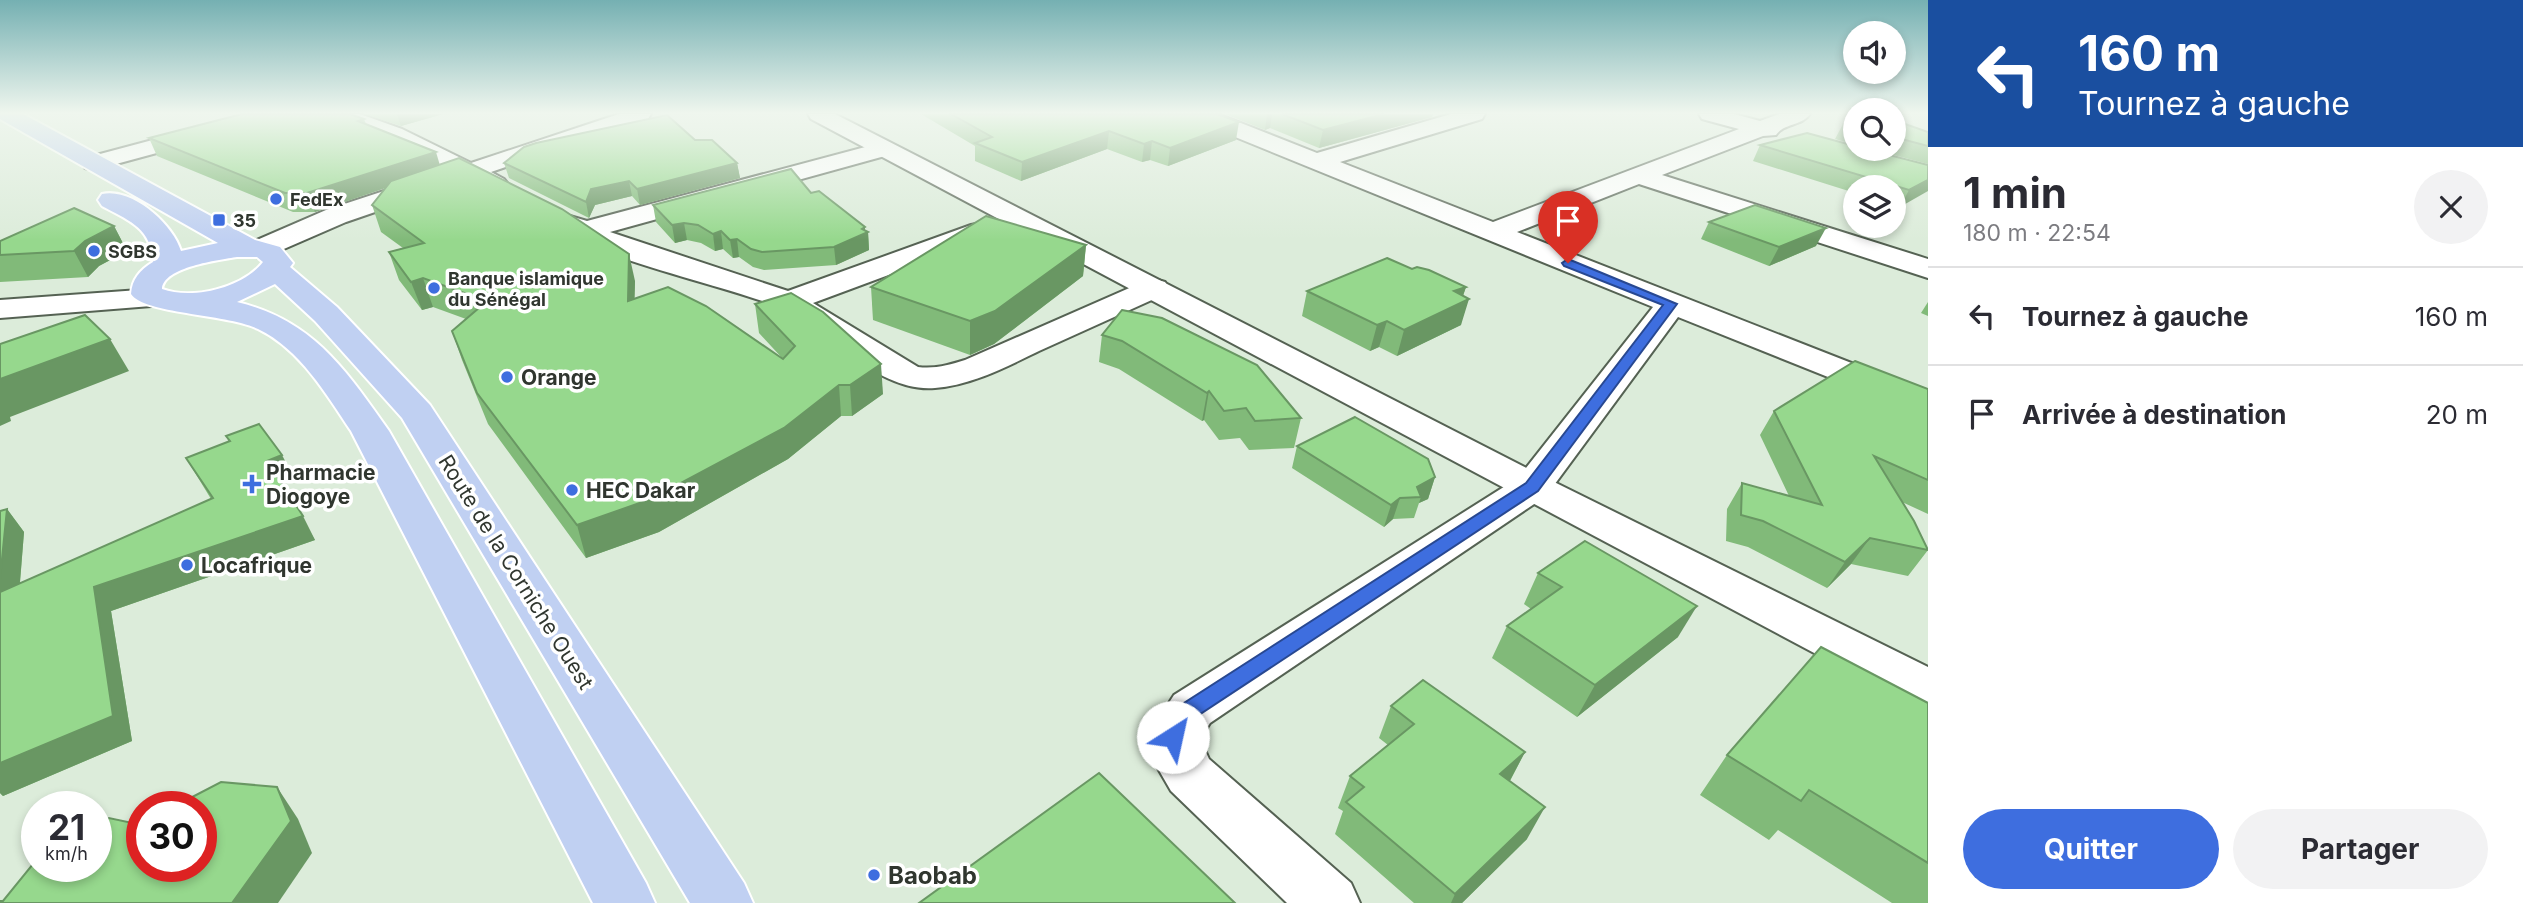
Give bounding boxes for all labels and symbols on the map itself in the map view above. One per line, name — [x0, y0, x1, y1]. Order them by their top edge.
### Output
place label: FedEx — [290, 189, 344, 210]
marker: FedEx — [268, 191, 284, 207]
pin — [1538, 191, 1598, 263]
place label: 35 — [233, 210, 256, 231]
marker: 35 — [211, 212, 227, 228]
place label: SGBS — [108, 241, 157, 262]
marker: SGBS — [86, 243, 102, 259]
place label: Banque islamique du Sénégal — [448, 268, 604, 310]
marker: Banque islamique du Sénégal — [426, 280, 442, 296]
place label: Orange — [521, 365, 597, 390]
marker: Orange — [499, 369, 515, 385]
street label: Route de la Corniche Ouest — [433, 450, 599, 694]
place label: Pharmacie Diogoye — [266, 460, 376, 509]
marker: Pharmacie Diogoye — [244, 476, 260, 492]
place label: HEC Dakar — [586, 478, 696, 503]
marker: HEC Dakar — [564, 482, 580, 498]
place label: Locafrique — [201, 553, 312, 578]
marker: Locafrique — [179, 557, 195, 573]
position arrow — [1136, 700, 1210, 774]
speed limit sign: 30 — [126, 791, 217, 882]
place label: Baobab — [888, 861, 977, 890]
marker: Baobab — [866, 867, 882, 883]

